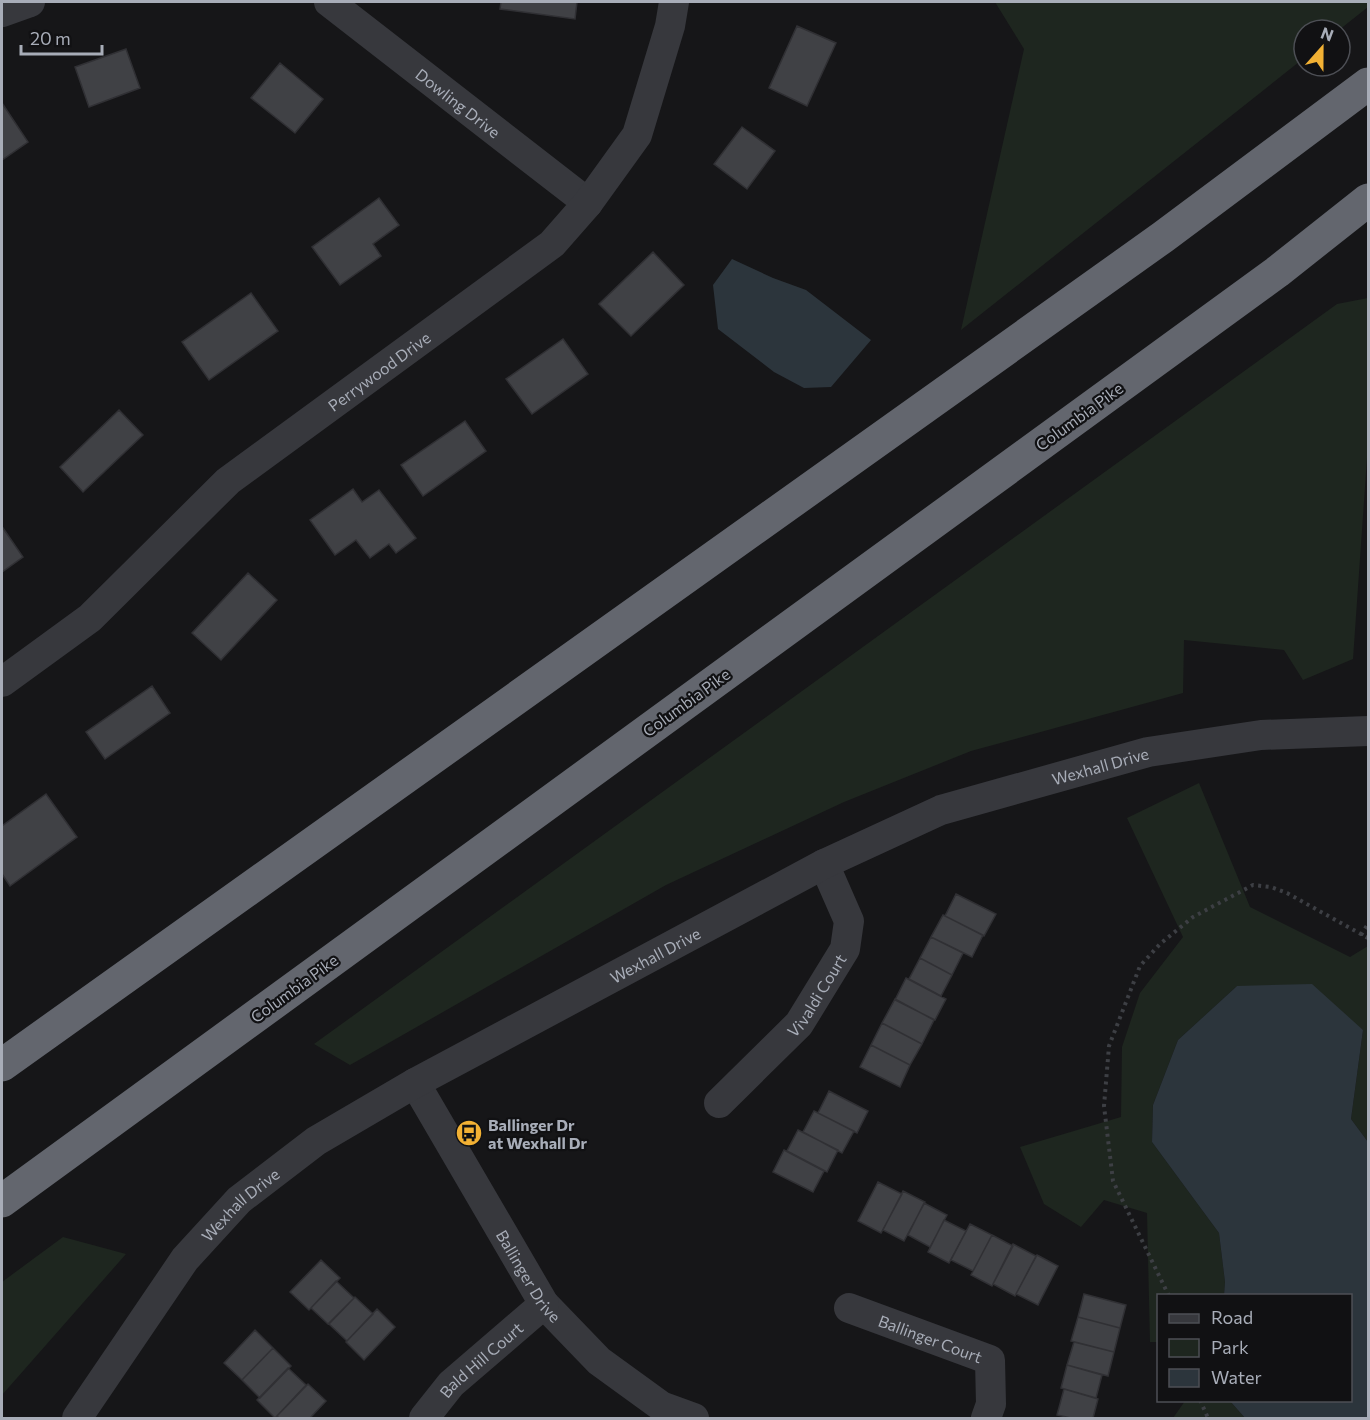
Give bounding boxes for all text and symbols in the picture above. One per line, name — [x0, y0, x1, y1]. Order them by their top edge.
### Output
scale bar — [21, 18, 102, 56]
north arrow — [1292, 18, 1352, 78]
text: N — [1319, 23, 1337, 45]
text: 20 m — [30, 27, 71, 49]
street label: Dowling Drive — [413, 64, 505, 141]
street label: Perrywood Drive — [324, 327, 434, 414]
street label: Columbia Pike — [1032, 378, 1126, 454]
street label: Columbia Pike — [639, 664, 733, 740]
street label: Wexhall Drive — [1050, 743, 1151, 788]
street label: Wexhall Drive — [606, 923, 703, 986]
street label: Columbia Pike — [247, 950, 341, 1026]
street label: Vivaldi Court — [783, 950, 850, 1040]
place label: Ballinger Dr at Wexhall Dr — [488, 1115, 588, 1152]
bus stop icon: Ballinger Dr at Wexhall Dr — [454, 1118, 484, 1148]
street label: Wexhall Drive — [197, 1163, 283, 1245]
street label: Ballinger Drive — [493, 1226, 565, 1326]
legend — [1157, 1294, 1352, 1402]
text: Road — [1211, 1306, 1253, 1328]
street label: Ballinger Court — [876, 1310, 985, 1366]
street label: Bald Hill Court — [435, 1317, 527, 1401]
text: Park — [1211, 1336, 1249, 1358]
text: Water — [1211, 1366, 1262, 1388]

